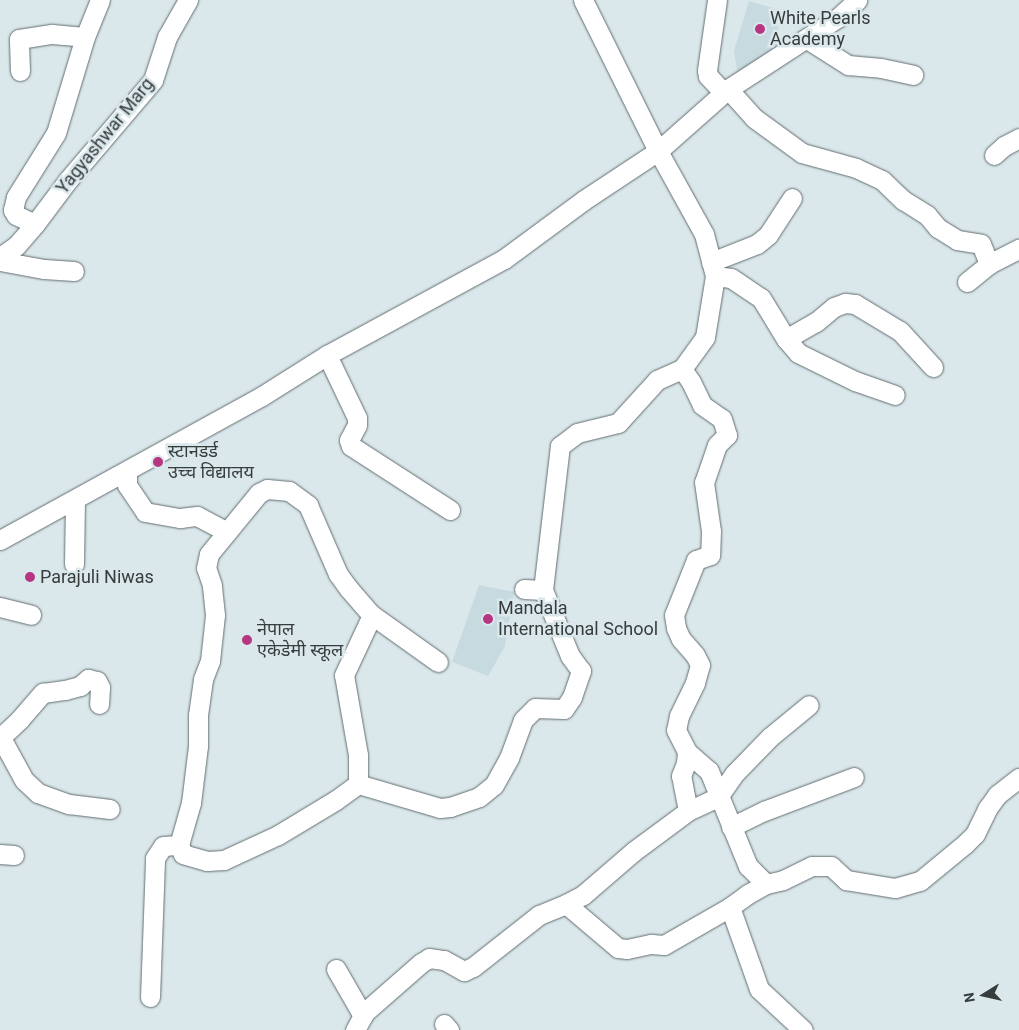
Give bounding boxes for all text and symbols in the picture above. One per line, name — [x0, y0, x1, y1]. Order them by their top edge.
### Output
place label: White Pearls Academy — [770, 8, 871, 50]
marker: White Pearls Academy — [754, 23, 766, 35]
street label: Yagyashwar Marg — [52, 74, 158, 198]
place label: स्टानडर्ड उच्च विद्यालय — [168, 441, 254, 484]
marker: स्टानडर्ड उच्च विद्यालय — [152, 456, 164, 468]
place label: Parajuli Niwas — [40, 566, 154, 588]
marker: Parajuli Niwas — [24, 571, 36, 583]
place label: Mandala International School — [498, 598, 658, 640]
marker: Mandala International School — [482, 613, 494, 625]
place label: नेपाल एकेडेमी स्कूल — [257, 619, 343, 662]
marker: नेपाल एकेडेमी स्कूल — [241, 634, 253, 646]
north arrow — [959, 970, 1009, 1020]
text: N — [960, 991, 978, 1004]

